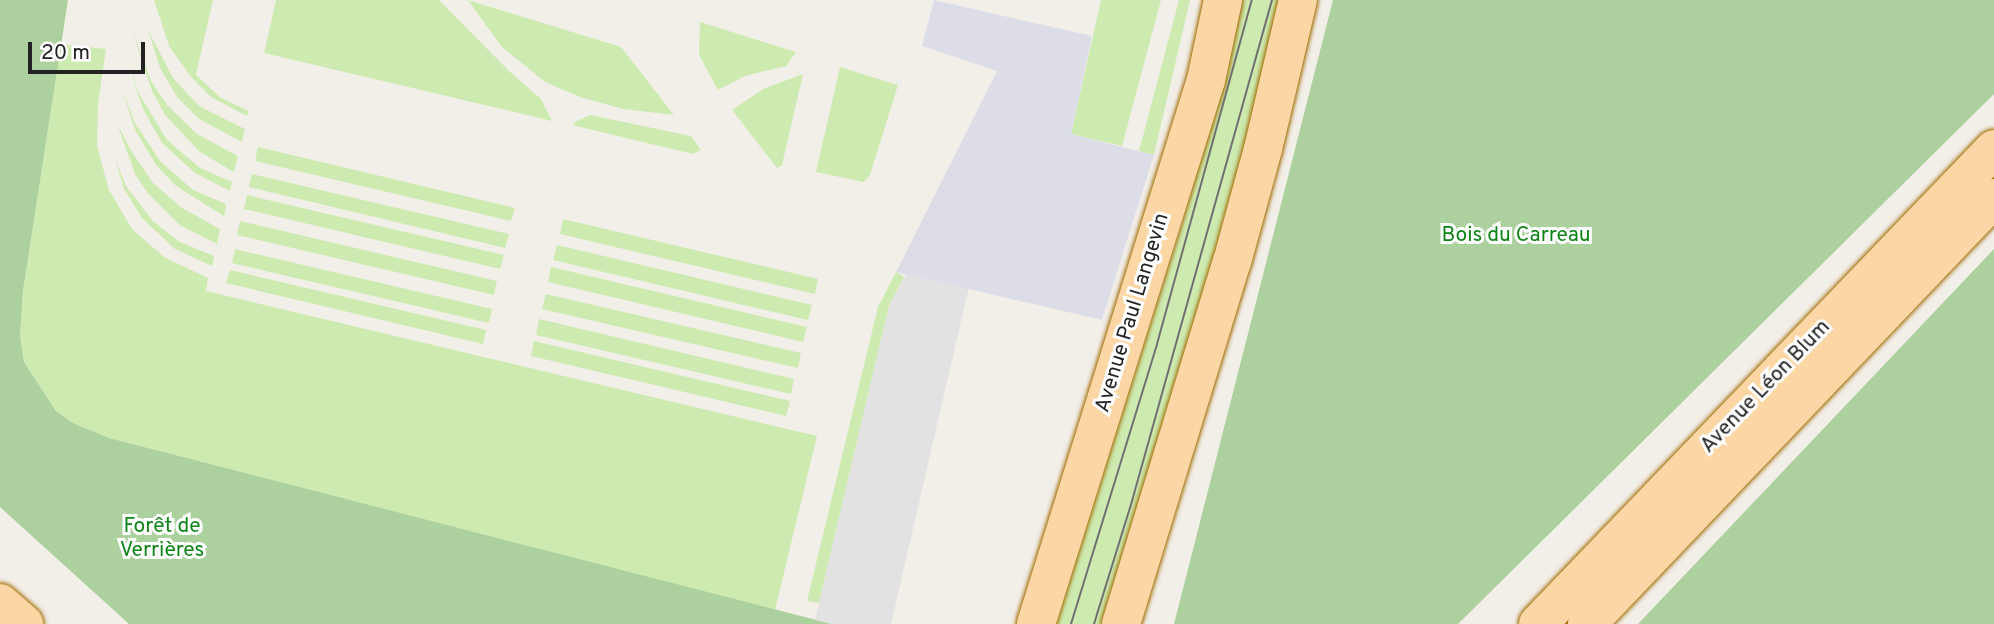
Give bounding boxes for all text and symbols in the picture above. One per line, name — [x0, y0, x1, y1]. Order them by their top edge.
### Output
scale bar — [32, 28, 149, 72]
text: 20 m — [41, 40, 90, 67]
street label: Avenue Paul Langevin — [1091, 210, 1175, 416]
park label: Bois du Carreau — [1441, 223, 1591, 249]
street label: Avenue Léon Blum — [1696, 315, 1836, 459]
park label: Forêt de Verrières — [120, 514, 204, 564]

